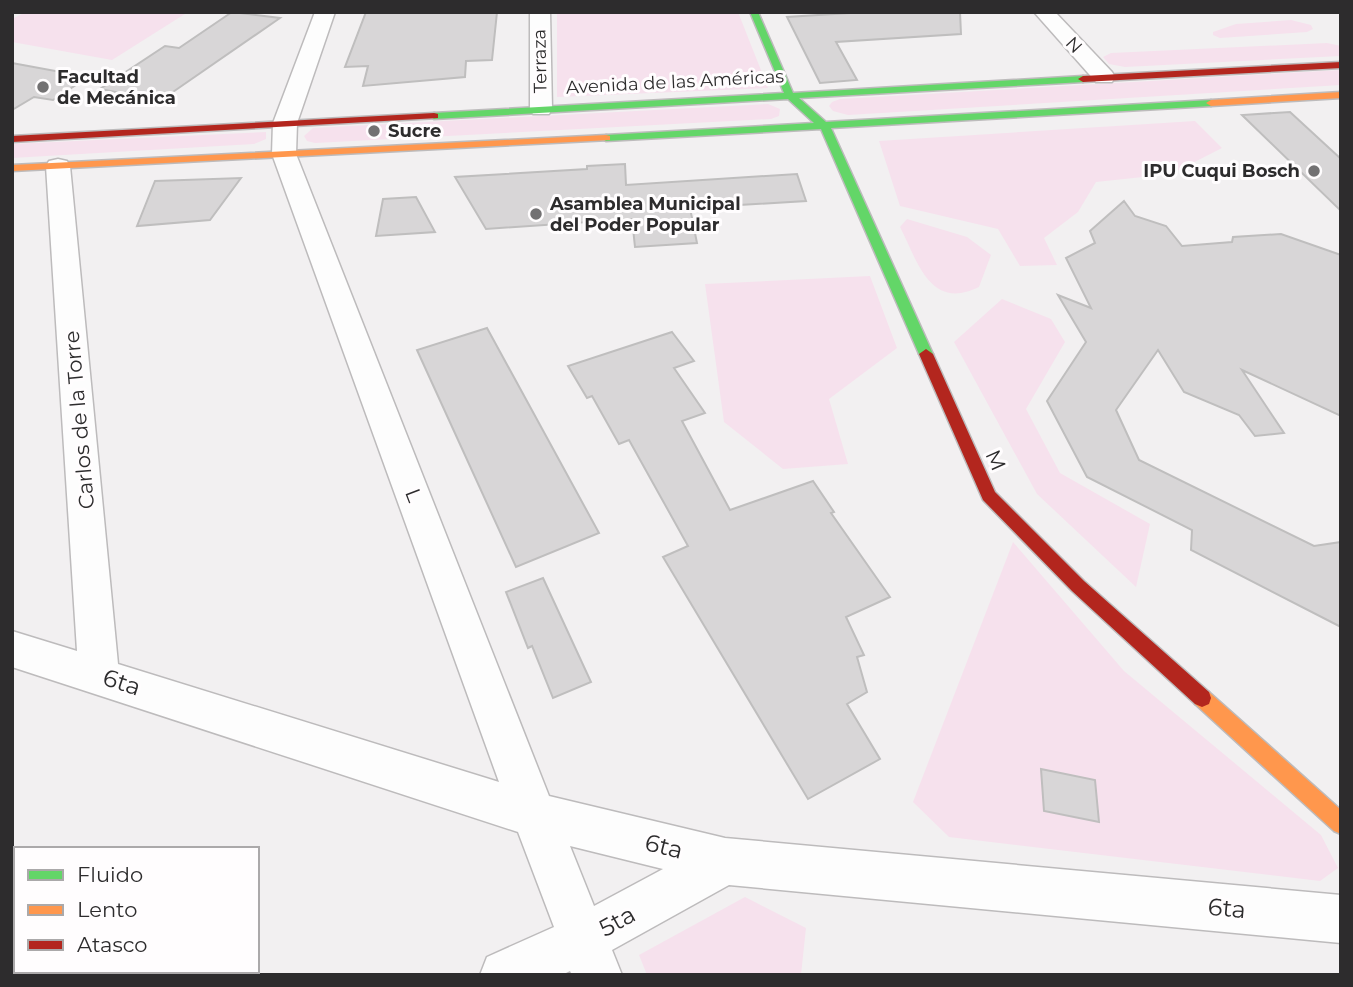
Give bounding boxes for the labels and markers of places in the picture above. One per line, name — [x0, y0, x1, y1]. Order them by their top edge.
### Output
place label: Facultad de Mecánica — [57, 66, 176, 109]
marker: Facultad de Mecánica — [35, 79, 51, 95]
place label: Sucre — [388, 120, 441, 142]
marker: Sucre — [366, 123, 382, 139]
place label: IPU Cuqui Bosch — [1143, 160, 1300, 182]
marker: IPU Cuqui Bosch — [1306, 163, 1322, 179]
place label: Asamblea Municipal del Poder Popular — [549, 193, 741, 236]
marker: Asamblea Municipal del Poder Popular — [528, 206, 544, 222]

